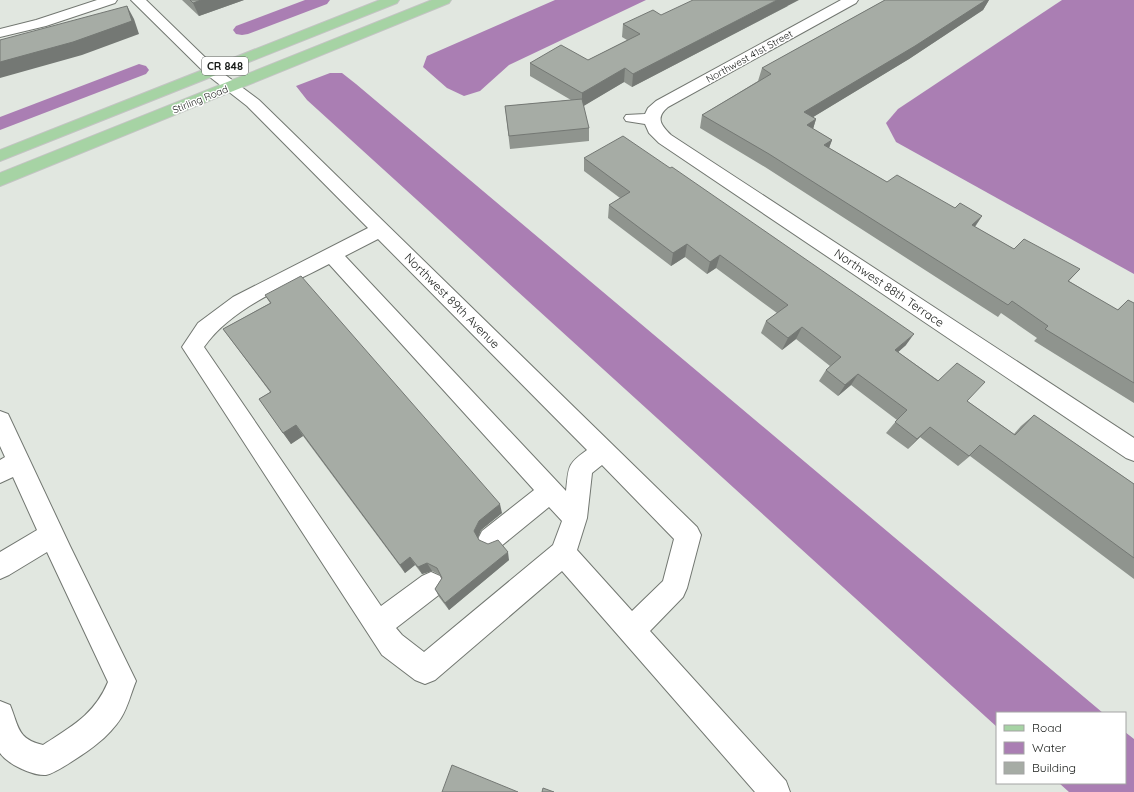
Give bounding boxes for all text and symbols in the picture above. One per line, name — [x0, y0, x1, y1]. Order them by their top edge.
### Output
street label: Northwest 41st Street — [704, 27, 795, 86]
road number: CR 848 — [202, 57, 248, 75]
street label: Stirling Road — [170, 82, 230, 117]
street label: Northwest 88th Terrace — [831, 245, 947, 330]
street label: Northwest 89th Avenue — [402, 250, 503, 352]
legend — [996, 712, 1126, 784]
text: Road — [1032, 720, 1062, 735]
text: Water — [1032, 740, 1067, 755]
text: Building — [1032, 760, 1076, 775]

